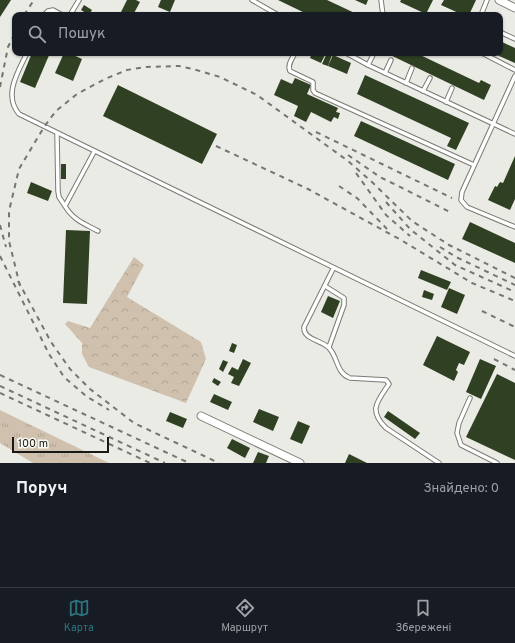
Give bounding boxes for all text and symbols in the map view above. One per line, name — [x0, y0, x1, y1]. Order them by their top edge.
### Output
search box — [12, 12, 503, 56]
icon: search — [26, 23, 48, 45]
text: Пошук — [58, 25, 106, 44]
scale bar — [12, 435, 109, 454]
text: 100 m — [18, 437, 48, 451]
text: Поруч — [16, 478, 68, 500]
text: Знайдено: 0 — [423, 481, 499, 497]
tab: Карта — [64, 597, 94, 635]
tab: Маршрут — [221, 597, 268, 635]
tab: Збережені — [395, 597, 451, 635]

